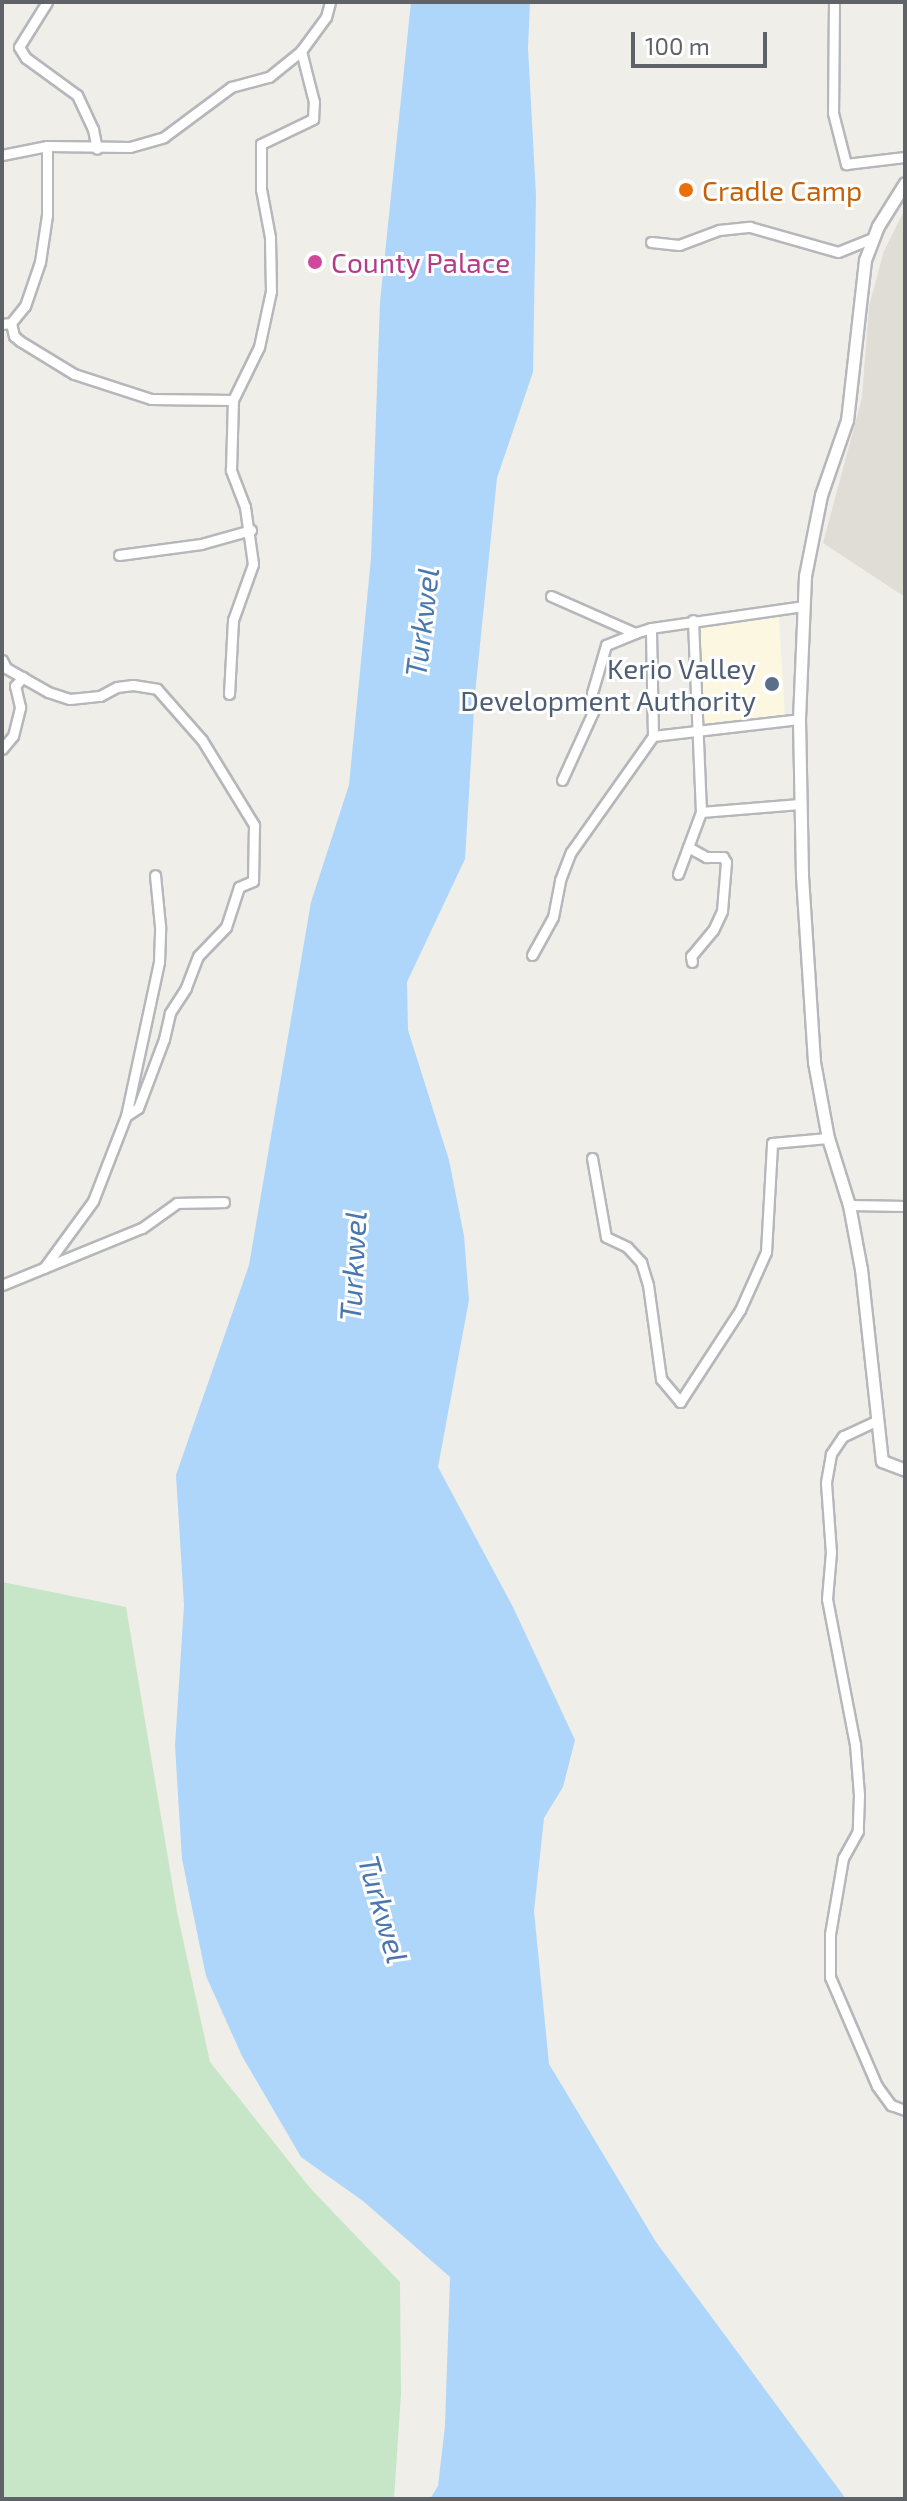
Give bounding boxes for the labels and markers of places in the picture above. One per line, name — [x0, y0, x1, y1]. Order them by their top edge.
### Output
place label: Cradle Camp — [702, 173, 862, 207]
marker: Cradle Camp — [677, 181, 695, 199]
place label: County Palace — [331, 245, 511, 279]
marker: County Palace — [306, 253, 324, 271]
place label: Kerio Valley Development Authority — [460, 651, 756, 717]
marker: Kerio Valley Development Authority — [763, 675, 781, 693]

